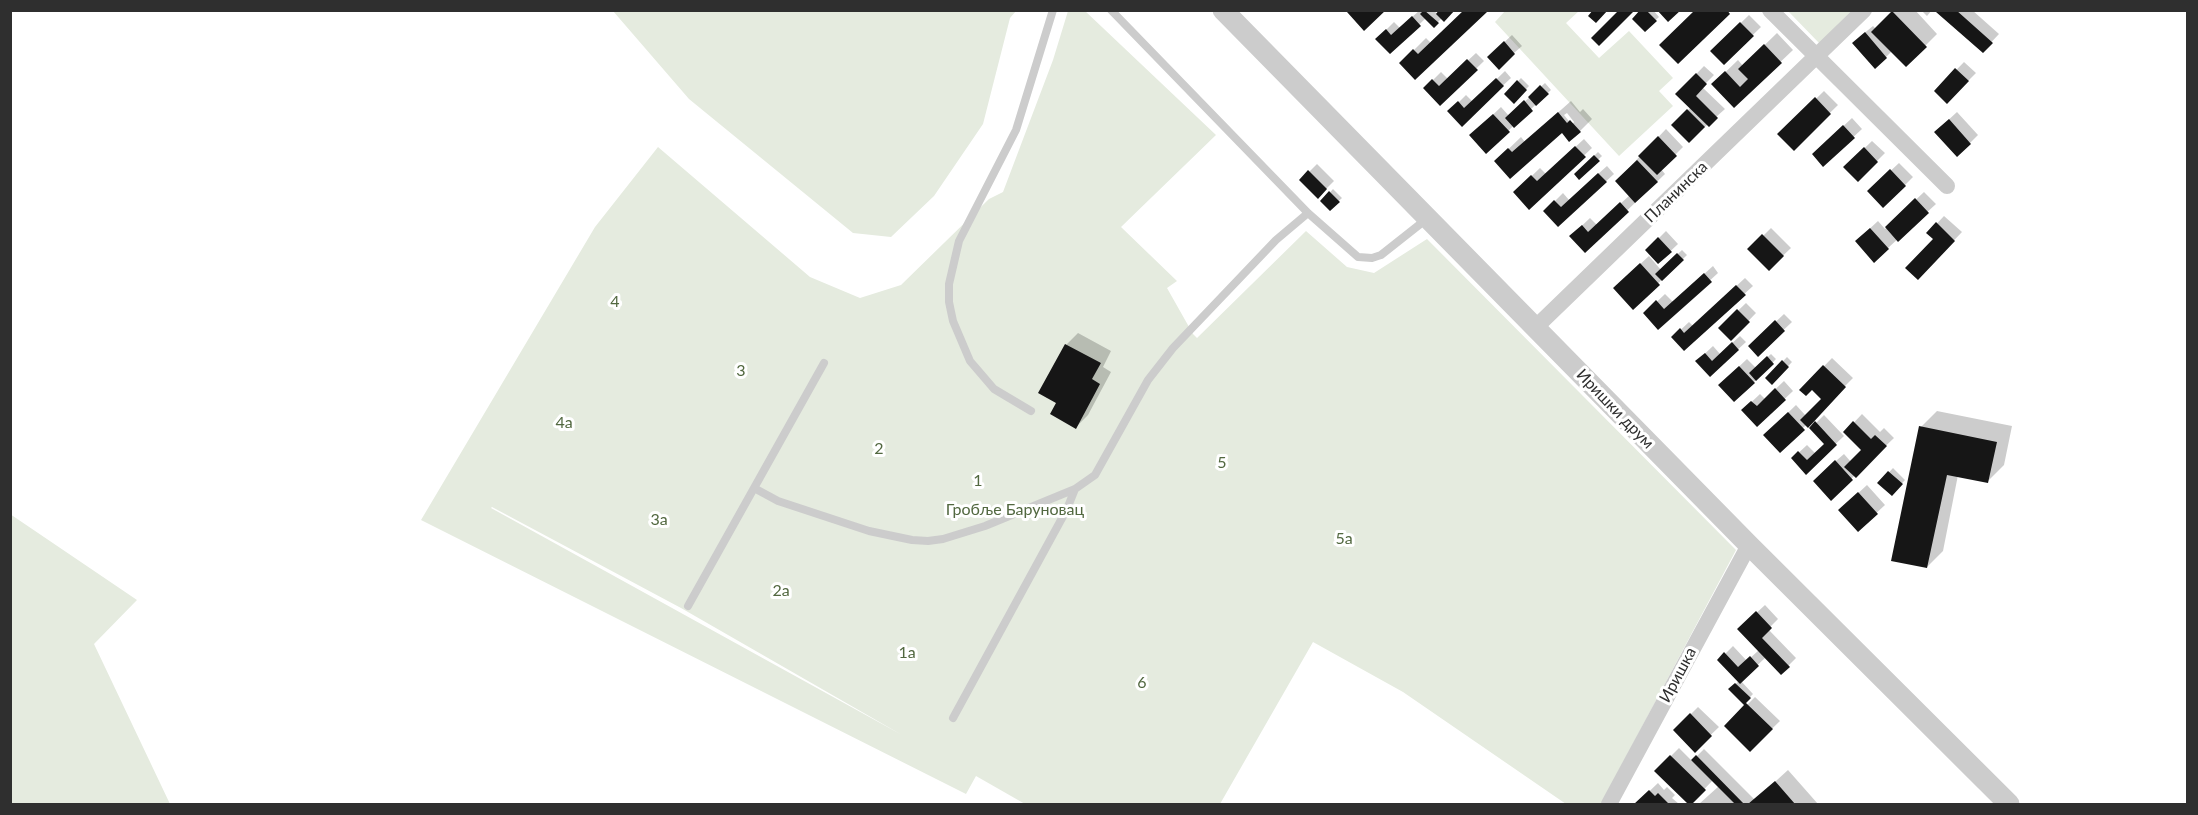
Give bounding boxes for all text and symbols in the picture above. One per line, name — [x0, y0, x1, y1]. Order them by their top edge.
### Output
street label: Планинска — [1641, 157, 1711, 227]
park label: 4 — [610, 292, 620, 312]
park label: 3 — [736, 361, 746, 381]
street label: Иришки друм — [1572, 365, 1658, 453]
park label: 4a — [555, 413, 573, 433]
park label: 2 — [874, 439, 884, 459]
park label: 5 — [1217, 453, 1227, 473]
park label: 1 — [973, 471, 983, 491]
park label: Гробље Баруновац — [946, 500, 1084, 520]
park label: 3a — [650, 510, 668, 530]
park label: 5a — [1335, 529, 1353, 549]
park label: 2a — [772, 581, 790, 601]
park label: 1a — [898, 643, 916, 663]
street label: Иришка — [1656, 644, 1700, 706]
park label: 6 — [1137, 673, 1147, 693]

